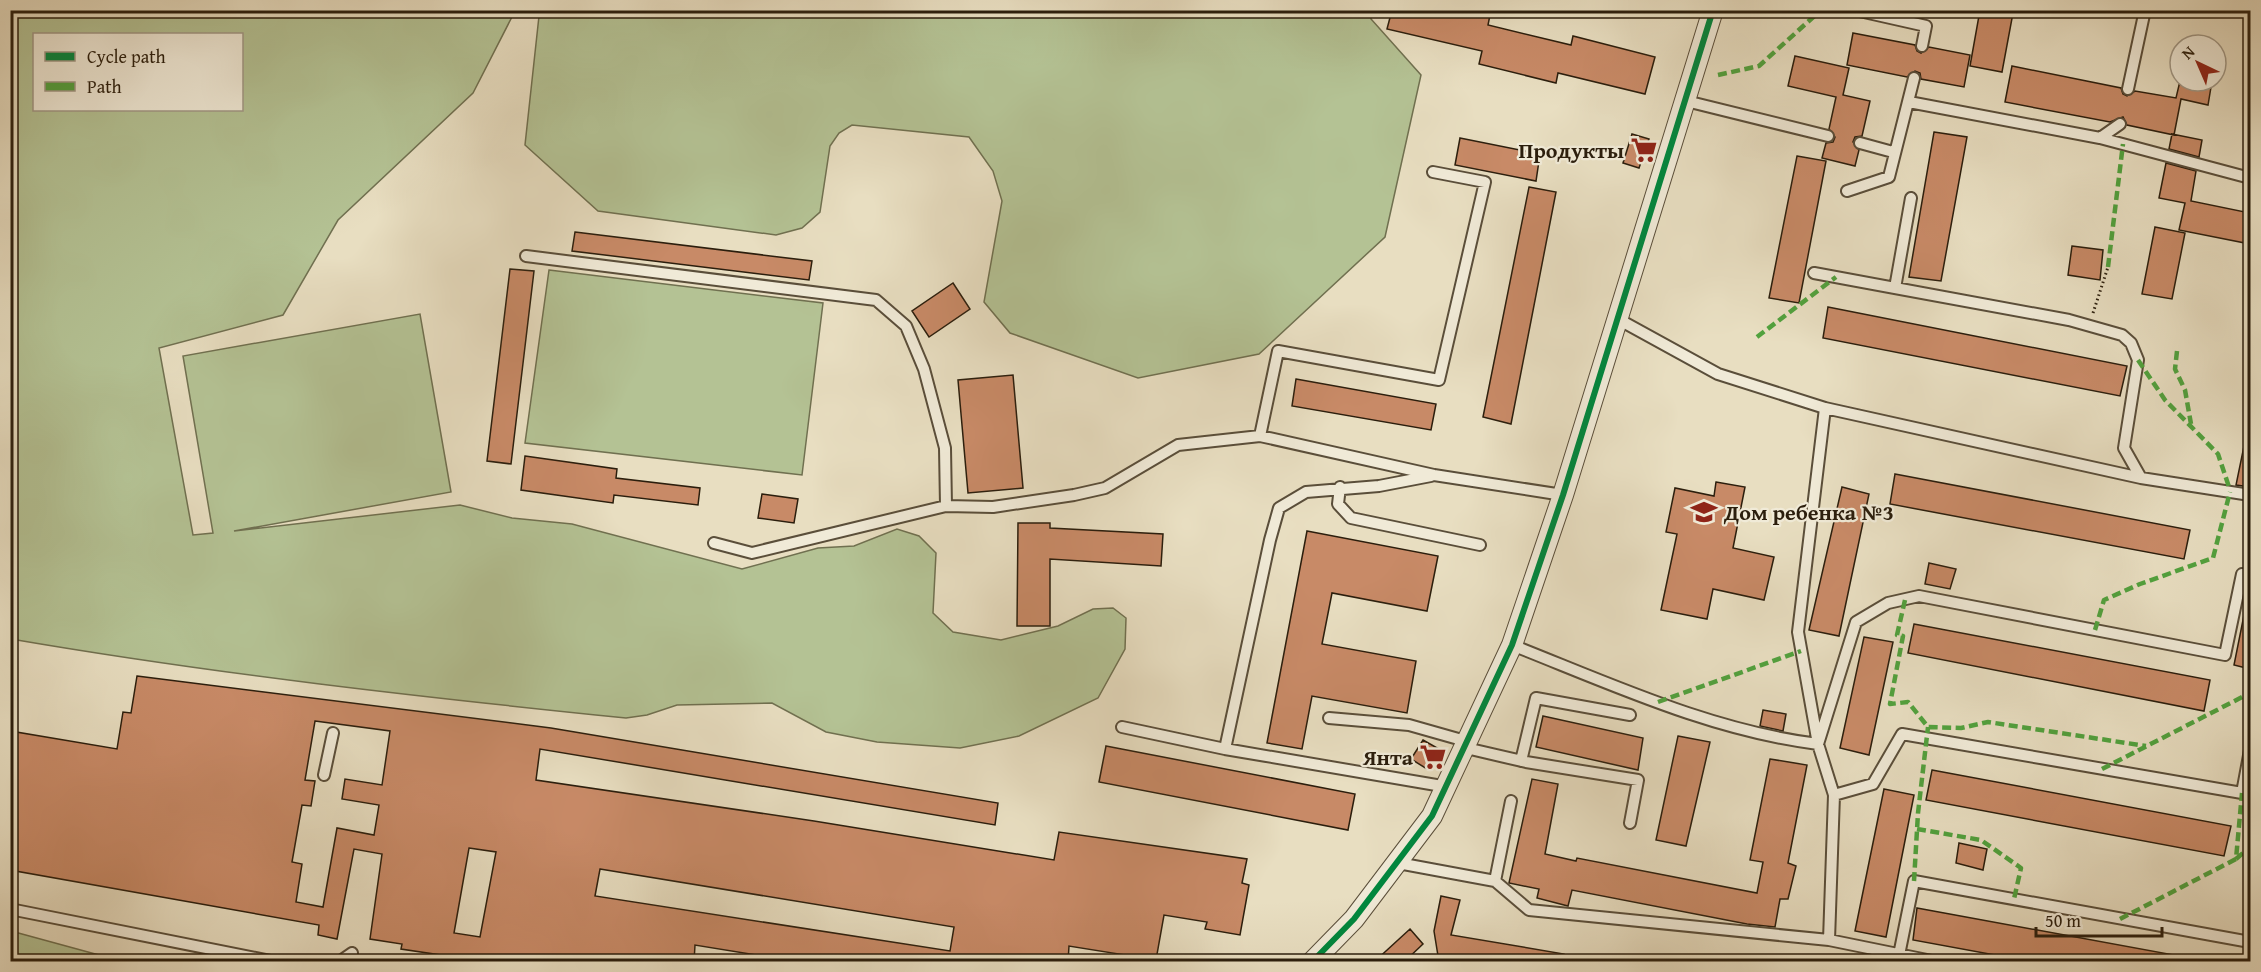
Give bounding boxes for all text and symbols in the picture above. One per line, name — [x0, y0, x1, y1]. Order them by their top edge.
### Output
legend — [33, 33, 243, 111]
north arrow — [2168, 33, 2228, 93]
text: N — [2175, 40, 2200, 65]
text: Cycle path — [87, 43, 166, 70]
text: Path — [87, 73, 122, 100]
place label: Продукты — [1518, 134, 1624, 166]
supermarket icon: Продукты — [1629, 135, 1659, 165]
place label: Дом ребенка №3 — [1723, 496, 1894, 528]
school or university icon: Дом ребенка №3 — [1689, 497, 1719, 527]
place label: Янта — [1362, 741, 1414, 773]
supermarket icon: Янта — [1418, 742, 1448, 772]
scale bar — [2036, 900, 2162, 938]
text: 50 m — [2045, 907, 2081, 934]

